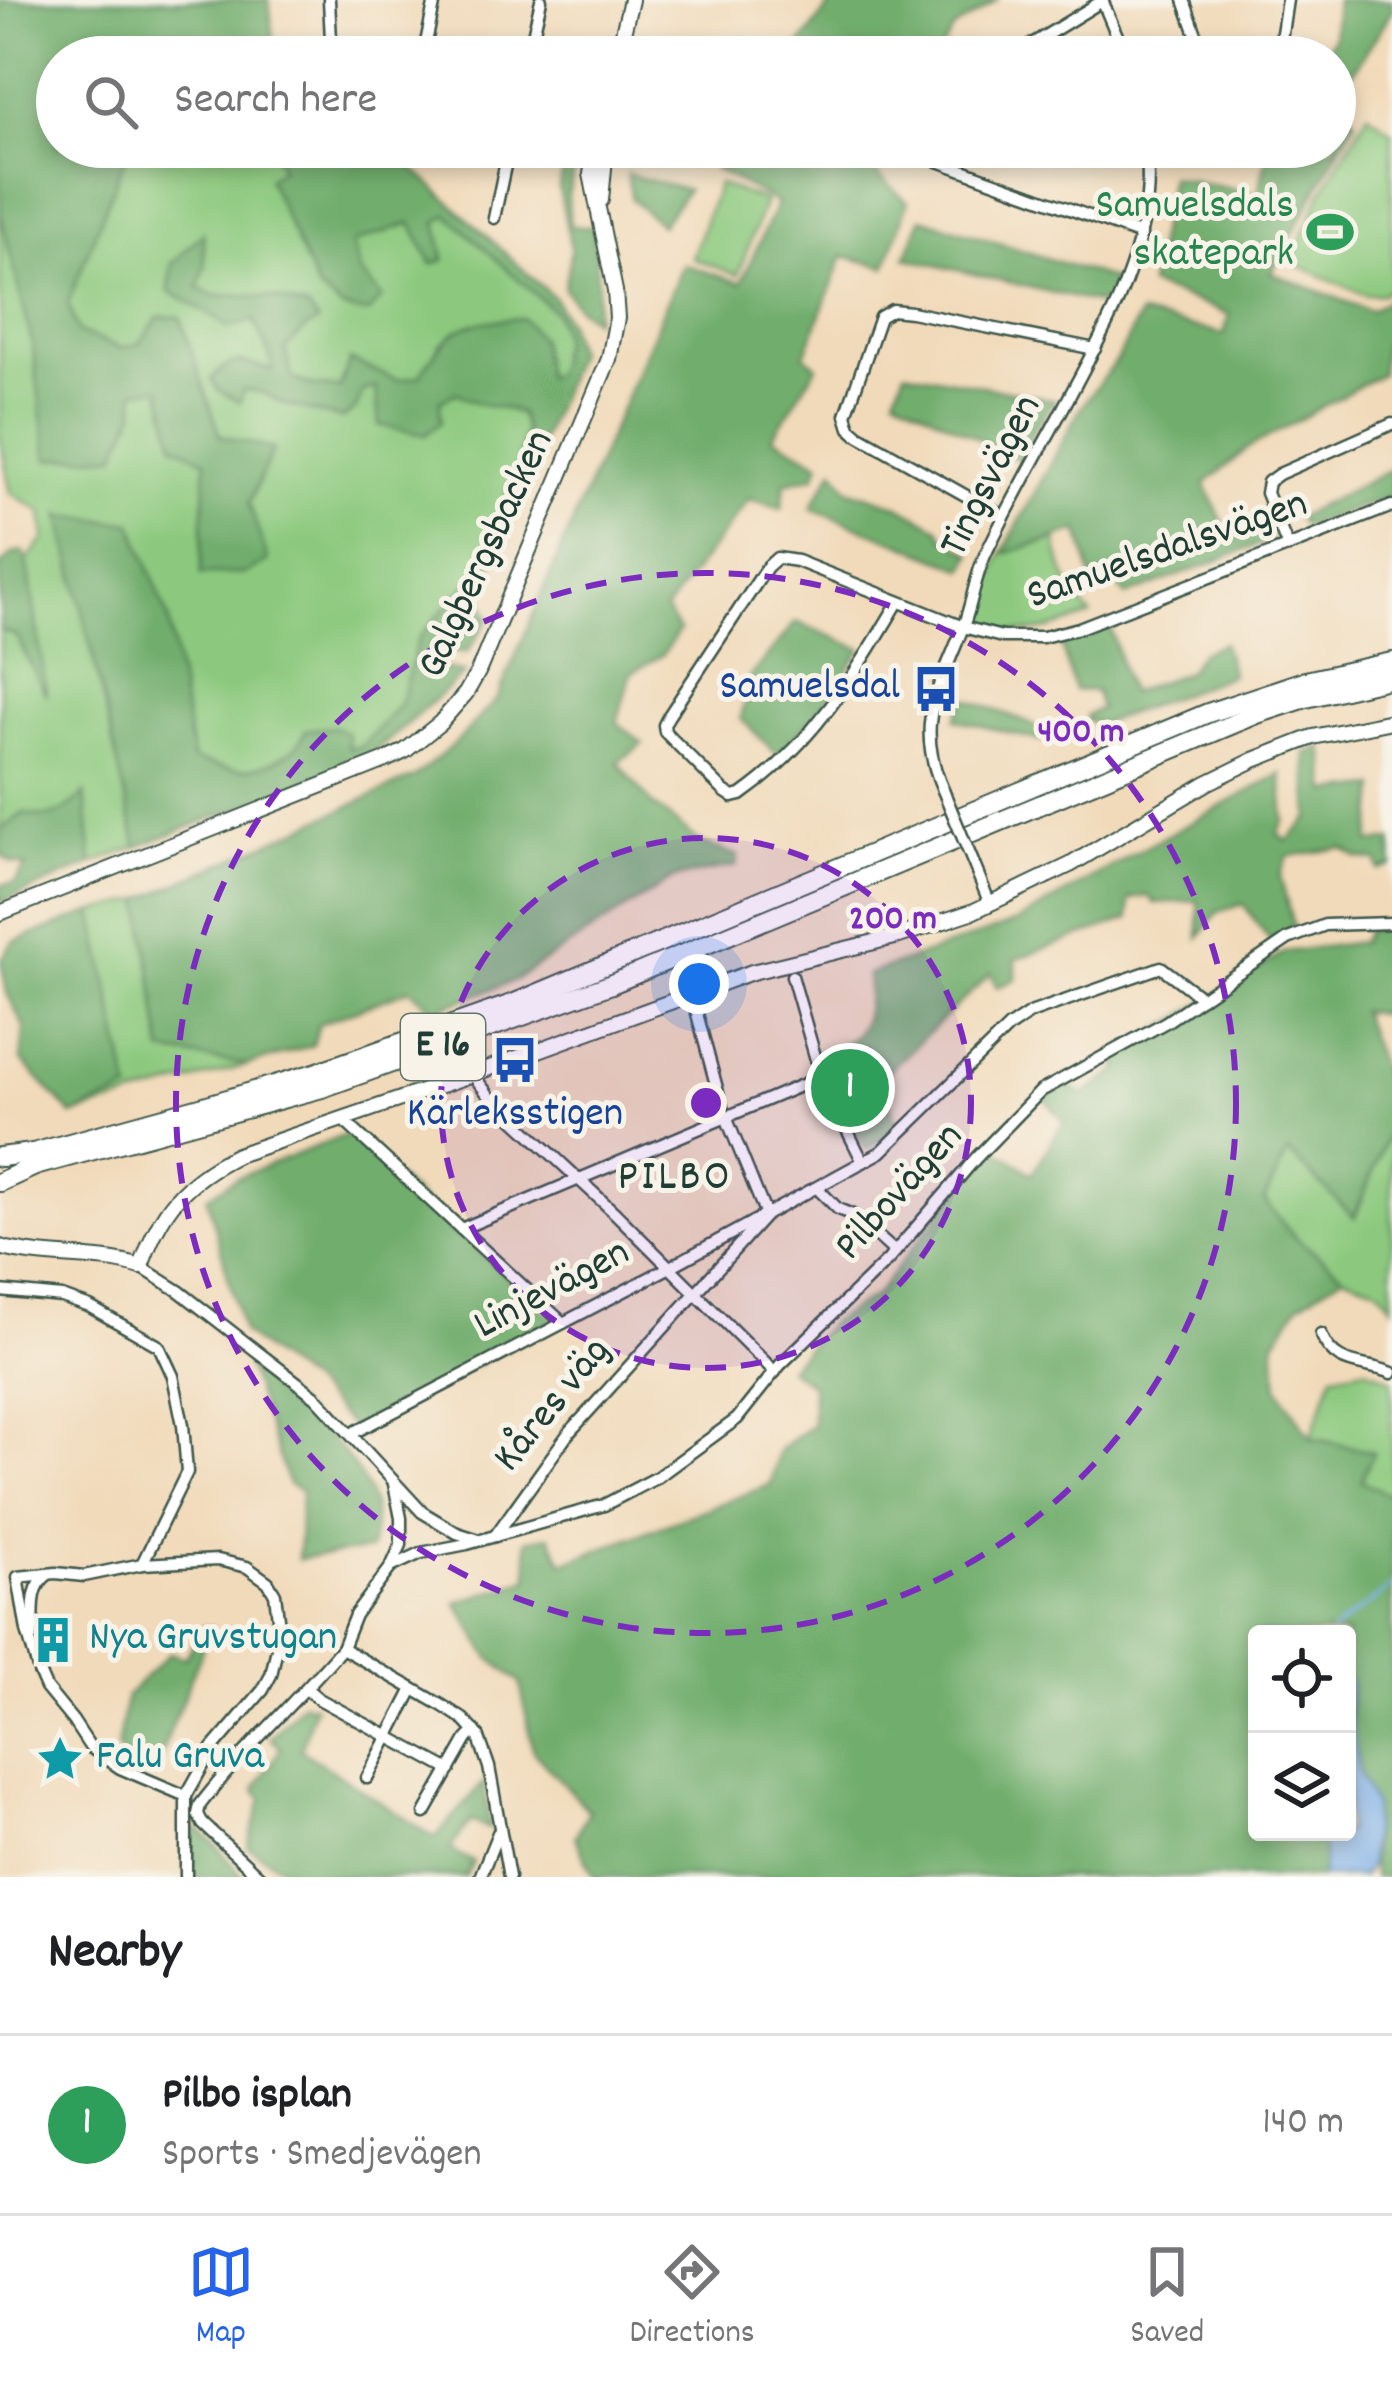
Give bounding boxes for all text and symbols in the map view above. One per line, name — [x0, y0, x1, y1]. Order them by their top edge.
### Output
search box — [36, 36, 1356, 168]
icon: search — [78, 69, 144, 135]
text: Search here — [174, 70, 377, 134]
place label: Samuelsdals skatepark — [1096, 178, 1294, 286]
sports icon: Samuelsdals skatepark — [1305, 207, 1355, 257]
street label: Tingsvägen — [927, 386, 1059, 568]
street label: Galgbergsbacken — [404, 421, 572, 689]
street label: Samuelsdalsvägen — [1020, 476, 1316, 628]
place label: Samuelsdal — [719, 659, 900, 719]
bus stop icon: Samuelsdal — [911, 664, 961, 714]
text: 400 m — [1037, 708, 1125, 760]
text: 200 m — [849, 895, 937, 947]
your location — [669, 954, 729, 1014]
road number: E 16 — [401, 1014, 485, 1080]
bus stop icon: Kärleksstigen — [490, 1035, 540, 1085]
pin: 1 — [811, 1043, 889, 1133]
centre of rings — [685, 1082, 727, 1124]
place label: Kärleksstigen — [407, 1086, 623, 1146]
street label: Pilbovägen — [822, 1110, 980, 1276]
district label: PILBO — [618, 1147, 732, 1211]
street label: Linjevägen — [465, 1225, 641, 1357]
street label: Kåres väg — [481, 1325, 627, 1487]
place label: Nya Gruvstugan — [89, 1610, 337, 1670]
building icon: Nya Gruvstugan — [28, 1615, 78, 1665]
map controls — [1248, 1625, 1356, 1841]
button: locate — [1248, 1625, 1356, 1733]
place label: Falu Gruva — [96, 1729, 266, 1789]
button: layers — [1248, 1733, 1356, 1841]
place icon: Falu Gruva — [35, 1734, 85, 1784]
text: Nearby — [48, 1919, 181, 1991]
text: Pilbo isplan — [162, 2065, 352, 2129]
text: 1 — [83, 2097, 91, 2152]
text: 140 m — [1262, 2097, 1344, 2152]
text: Sports · Smedjevägen — [162, 2129, 481, 2184]
tab: Map — [188, 2239, 254, 2358]
tab: Directions — [630, 2239, 755, 2358]
tab: Saved — [1130, 2239, 1204, 2358]

